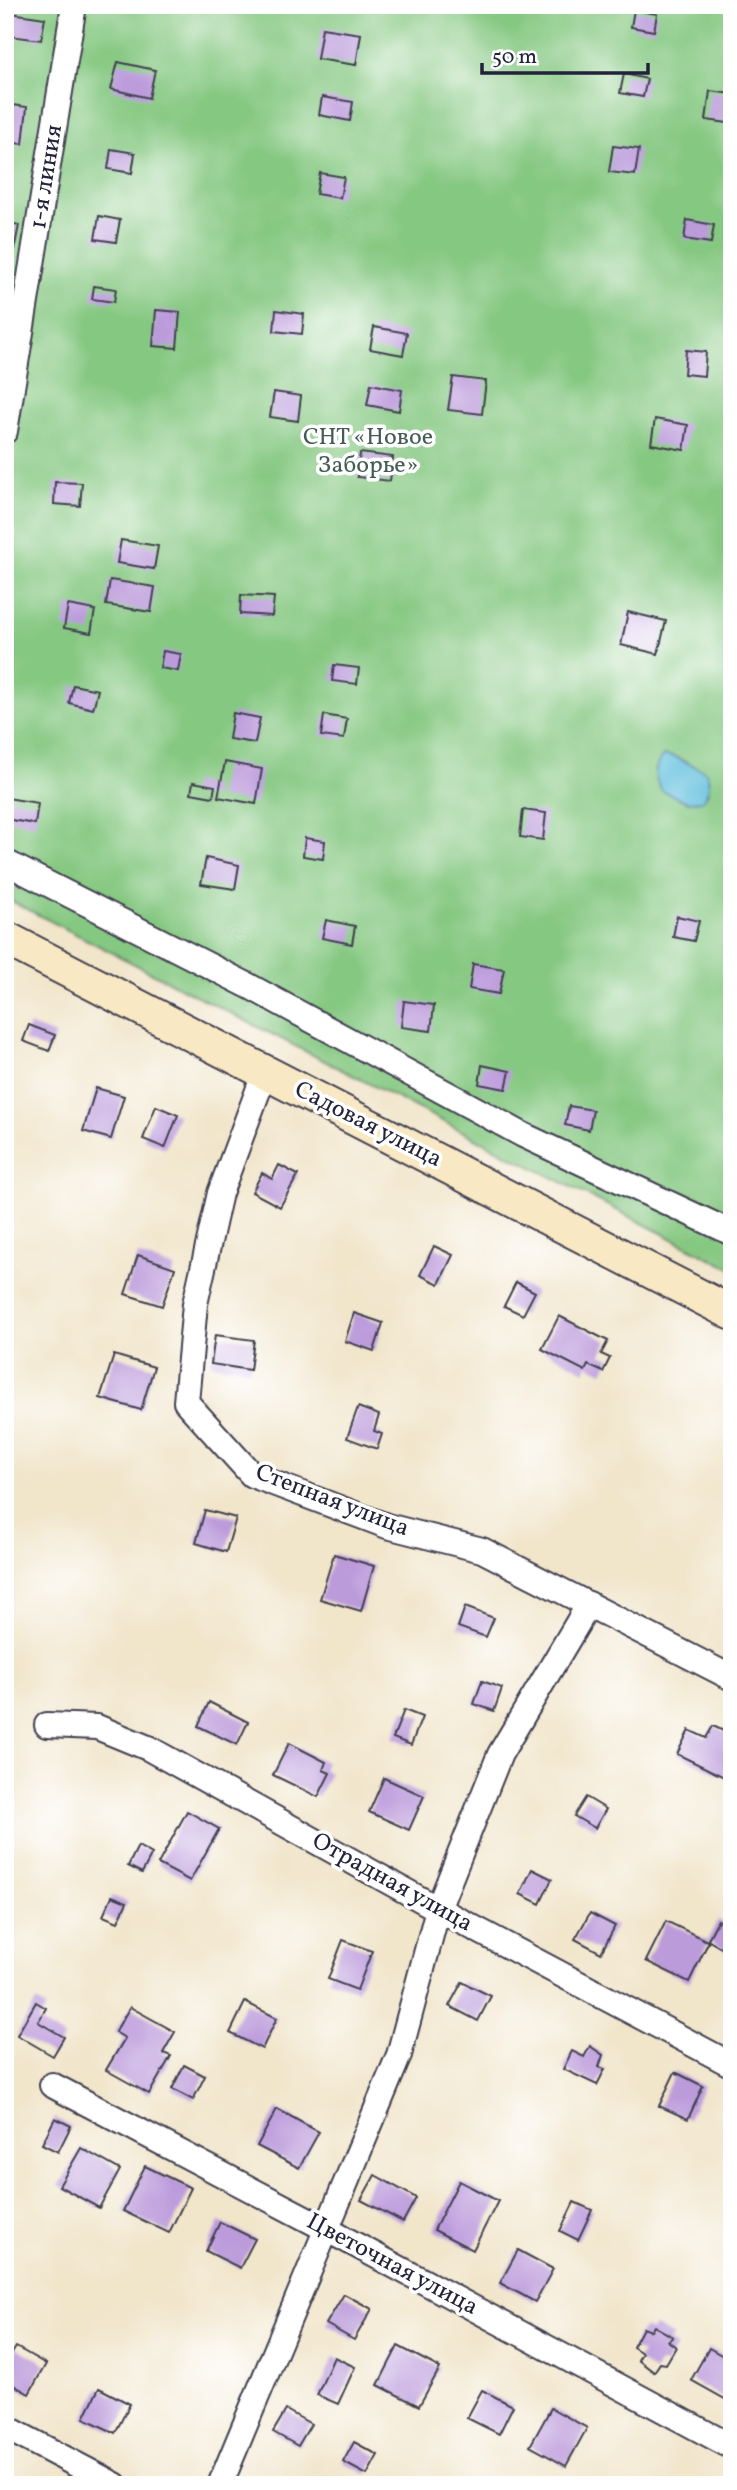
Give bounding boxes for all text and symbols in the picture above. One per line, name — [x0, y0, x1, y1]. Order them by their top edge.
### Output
scale bar — [482, 32, 648, 76]
text: 50 m — [492, 43, 537, 72]
street label: 1-я линия — [22, 122, 72, 232]
park label: СНТ «Новое Заборье» — [303, 421, 433, 483]
street label: Садовая улица — [288, 1073, 448, 1177]
street label: Степная улица — [250, 1456, 414, 1546]
street label: Отрадная улица — [306, 1825, 478, 1941]
street label: Цветочная улица — [300, 2205, 484, 2325]

